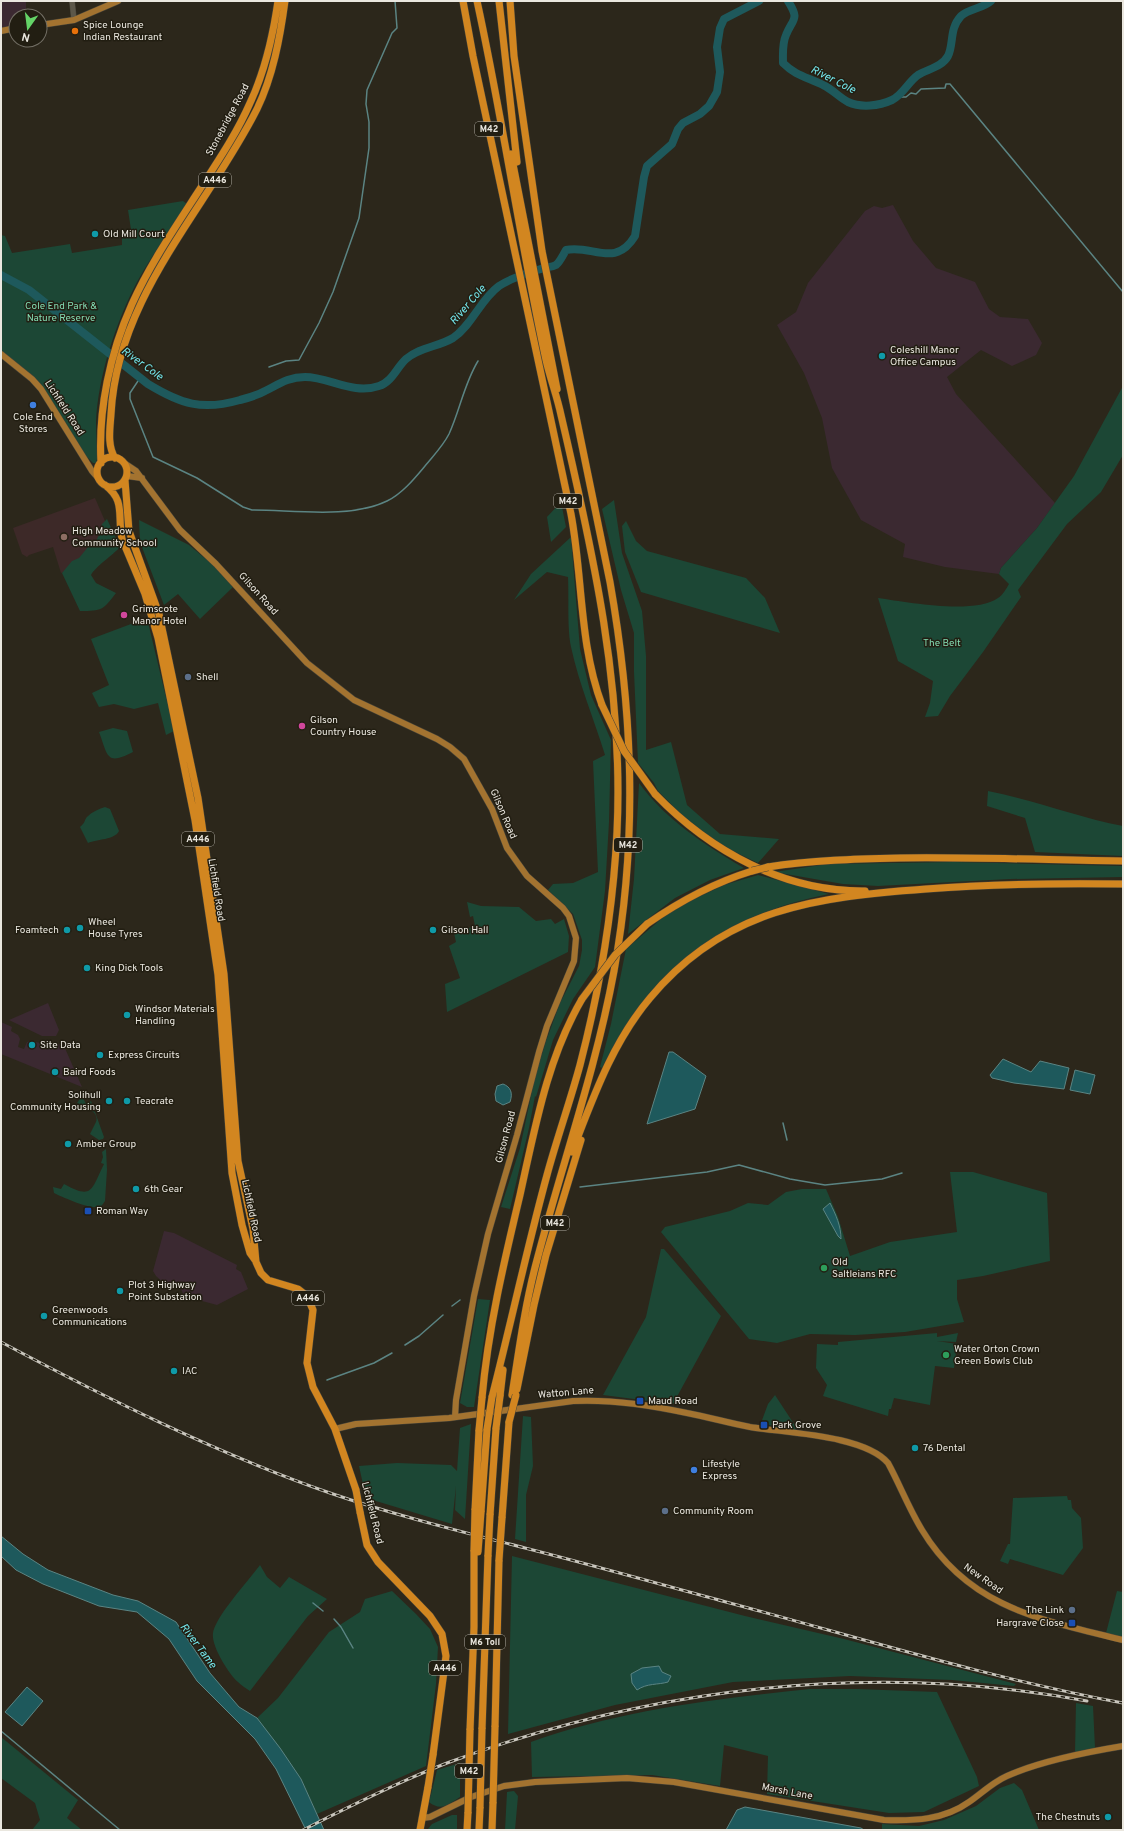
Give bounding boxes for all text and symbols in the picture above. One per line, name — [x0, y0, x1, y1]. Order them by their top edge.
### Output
north arrow — [8, 8, 48, 48]
place label: Spice Lounge Indian Restaurant — [83, 19, 163, 44]
marker: Spice Lounge Indian Restaurant — [70, 26, 80, 36]
text: N — [20, 29, 31, 44]
water label: River Cole — [808, 63, 858, 97]
street label: Stonebridge Road — [203, 81, 253, 159]
road number: M42 — [475, 122, 503, 136]
road number: A446 — [199, 173, 231, 187]
place label: Old Mill Court — [103, 228, 165, 241]
marker: Old Mill Court — [90, 229, 100, 239]
water label: River Cole — [447, 282, 489, 328]
park label: Cole End Park & Nature Reserve — [25, 300, 97, 325]
water label: River Cole — [118, 344, 166, 384]
place label: Coleshill Manor Office Campus — [890, 344, 959, 369]
marker: Coleshill Manor Office Campus — [877, 351, 887, 361]
street label: Lichfield Road — [41, 378, 87, 438]
marker: Cole End Stores — [28, 400, 38, 410]
place label: Cole End Stores — [13, 411, 53, 436]
road number: M42 — [554, 494, 582, 508]
place label: High Meadow Community School — [72, 525, 157, 550]
marker: High Meadow Community School — [59, 532, 69, 542]
street label: Gilson Road — [235, 570, 281, 618]
place label: Grimscote Manor Hotel — [132, 603, 187, 628]
marker: Grimscote Manor Hotel — [119, 610, 129, 620]
park label: The Belt — [923, 637, 961, 650]
place label: Shell — [196, 671, 218, 684]
marker: Shell — [183, 672, 193, 682]
place label: Gilson Country House — [310, 714, 376, 739]
marker: Gilson Country House — [297, 721, 307, 731]
street label: Gilson Road — [487, 787, 519, 841]
road number: A446 — [182, 832, 214, 846]
road number: M42 — [614, 838, 642, 852]
street label: Lichfield Road — [205, 857, 227, 923]
place label: Wheel House Tyres — [88, 916, 143, 941]
marker: Wheel House Tyres — [75, 923, 85, 933]
place label: Foamtech — [15, 924, 59, 937]
place label: Gilson Hall — [441, 924, 488, 937]
marker: Foamtech — [62, 925, 72, 935]
marker: Gilson Hall — [428, 925, 438, 935]
place label: King Dick Tools — [95, 962, 163, 975]
marker: King Dick Tools — [82, 963, 92, 973]
place label: Windsor Materials Handling — [135, 1003, 215, 1028]
marker: Windsor Materials Handling — [122, 1010, 132, 1020]
place label: Site Data — [40, 1039, 81, 1052]
marker: Site Data — [27, 1040, 37, 1050]
place label: Express Circuits — [108, 1049, 180, 1062]
marker: Express Circuits — [95, 1050, 105, 1060]
place label: Baird Foods — [63, 1066, 116, 1079]
marker: Baird Foods — [50, 1067, 60, 1077]
place label: Solihull Community Housing — [10, 1089, 101, 1114]
place label: Teacrate — [135, 1095, 174, 1108]
marker: Solihull Community Housing — [104, 1096, 114, 1106]
marker: Teacrate — [122, 1096, 132, 1106]
street label: Gilson Road — [493, 1110, 519, 1164]
place label: Amber Group — [76, 1138, 137, 1151]
marker: Amber Group — [63, 1139, 73, 1149]
street label: Lichfield Road — [238, 1178, 264, 1244]
place label: 6th Gear — [144, 1183, 183, 1196]
marker: 6th Gear — [131, 1184, 141, 1194]
place label: Roman Way — [96, 1205, 148, 1218]
marker: Roman Way — [83, 1206, 93, 1216]
road number: M42 — [541, 1216, 569, 1230]
place label: Old Saltleians RFC — [832, 1256, 897, 1281]
marker: Old Saltleians RFC — [819, 1263, 829, 1273]
place label: Plot 3 Highway Point Substation — [128, 1279, 202, 1304]
marker: Plot 3 Highway Point Substation — [115, 1286, 125, 1296]
road number: A446 — [292, 1291, 324, 1305]
place label: Greenwoods Communications — [52, 1304, 127, 1329]
marker: Greenwoods Communications — [39, 1311, 49, 1321]
place label: Water Orton Crown Green Bowls Club — [954, 1343, 1040, 1368]
marker: Water Orton Crown Green Bowls Club — [941, 1350, 951, 1360]
place label: IAC — [182, 1365, 197, 1378]
marker: IAC — [169, 1366, 179, 1376]
street label: Watton Lane — [537, 1384, 595, 1402]
place label: Maud Road — [648, 1395, 698, 1408]
marker: Maud Road — [635, 1396, 645, 1406]
place label: Park Grove — [772, 1419, 822, 1432]
marker: Park Grove — [759, 1420, 769, 1430]
place label: 76 Dental — [923, 1442, 965, 1455]
marker: 76 Dental — [910, 1443, 920, 1453]
place label: Lifestyle Express — [702, 1458, 740, 1483]
marker: Lifestyle Express — [689, 1465, 699, 1475]
street label: Lichfield Road — [358, 1480, 386, 1546]
place label: Community Room — [673, 1505, 753, 1518]
marker: Community Room — [660, 1506, 670, 1516]
street label: New Road — [961, 1561, 1005, 1597]
place label: The Link — [1026, 1604, 1064, 1617]
marker: The Link — [1067, 1605, 1077, 1615]
place label: Hargrave Close — [996, 1617, 1064, 1630]
marker: Hargrave Close — [1067, 1618, 1077, 1628]
water label: River Tame — [176, 1621, 220, 1672]
road number: M6 Toll — [465, 1635, 505, 1649]
road number: A446 — [429, 1661, 461, 1675]
road number: M42 — [455, 1764, 483, 1778]
street label: Marsh Lane — [760, 1781, 814, 1803]
place label: The Chestnuts — [1036, 1811, 1100, 1824]
marker: The Chestnuts — [1103, 1812, 1113, 1822]

